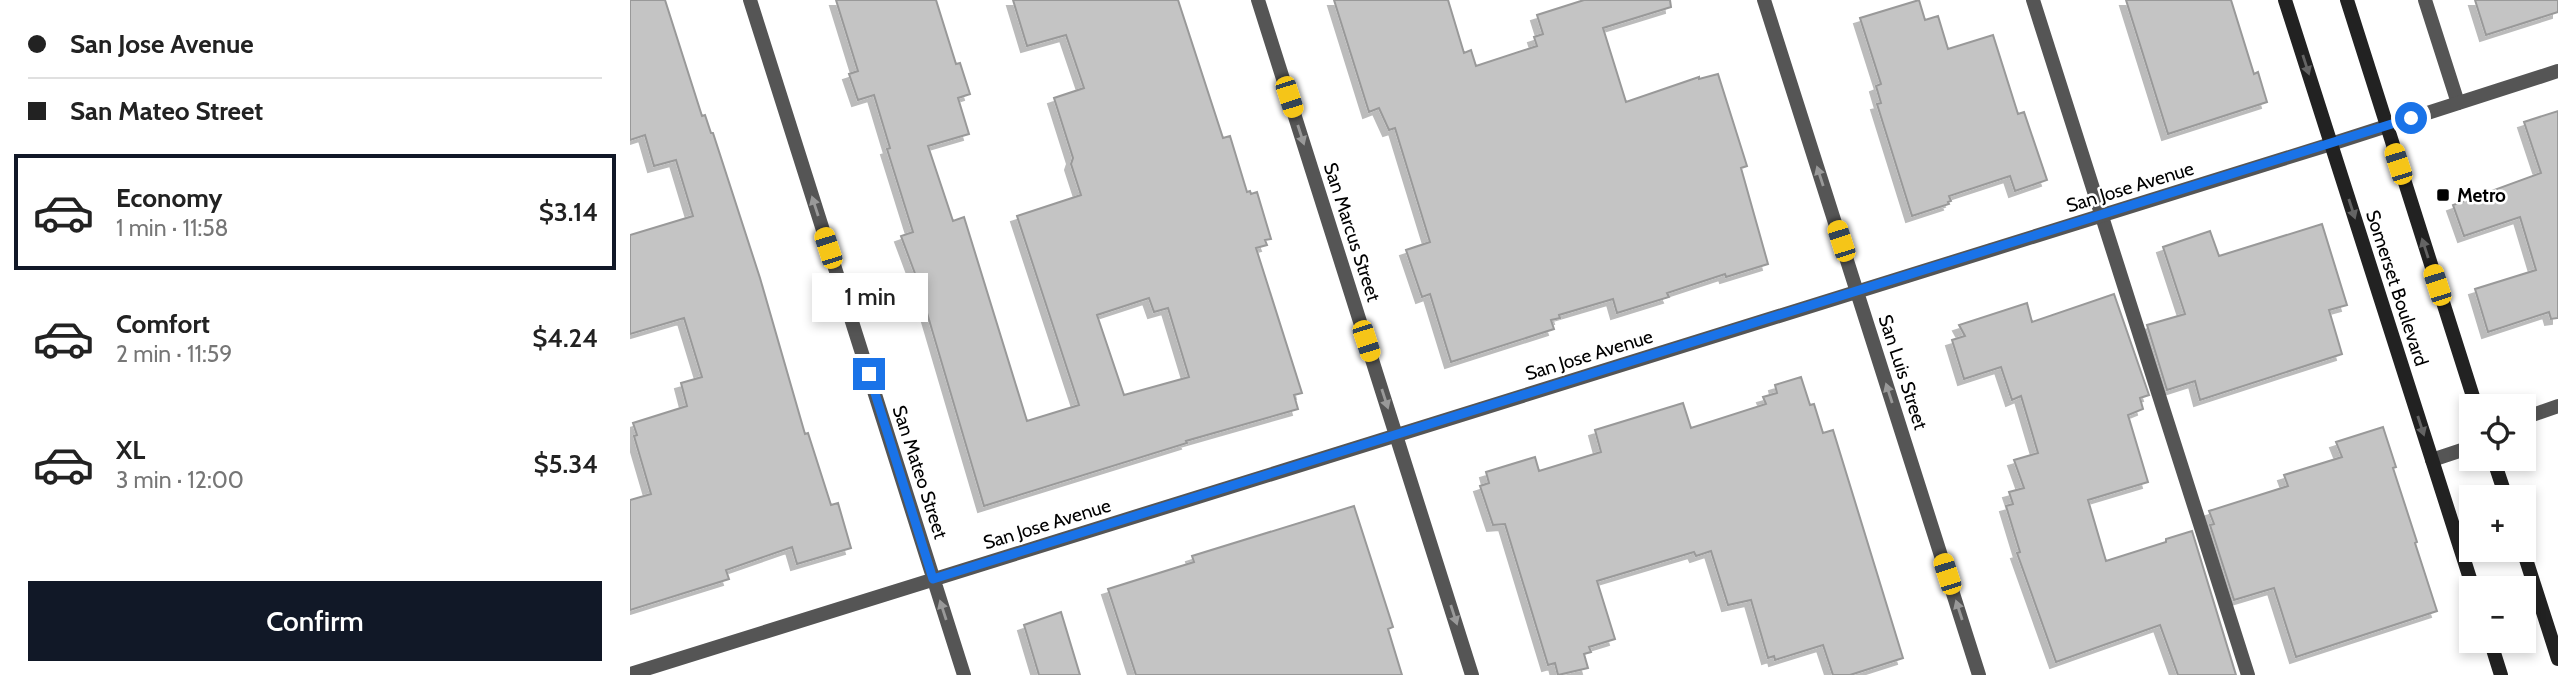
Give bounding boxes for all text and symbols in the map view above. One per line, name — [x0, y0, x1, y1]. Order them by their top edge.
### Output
text: San Jose Avenue — [70, 28, 254, 60]
one-way arrow — [2301, 55, 2311, 76]
car — [1273, 74, 1306, 120]
text: San Mateo Street — [70, 95, 263, 127]
route start — [2395, 102, 2427, 134]
one-way arrow — [1296, 125, 1307, 146]
car — [2382, 141, 2415, 187]
street label: San Jose Avenue — [2063, 157, 2197, 217]
street label: San Marcus Street — [1319, 160, 1386, 305]
one-way arrow — [1815, 166, 1825, 187]
icon: car — [32, 181, 95, 244]
text: Economy — [116, 182, 222, 214]
place label: Metro — [2457, 184, 2506, 207]
marker: Metro — [2435, 187, 2451, 203]
text: $3.14 — [539, 196, 598, 228]
one-way arrow — [810, 196, 820, 217]
one-way arrow — [2347, 199, 2357, 220]
street label: Somerset Boulevard — [2361, 207, 2433, 369]
text: 1 min · 11:58 — [116, 214, 229, 242]
car — [1825, 218, 1858, 264]
car — [812, 225, 845, 271]
one-way arrow — [2419, 237, 2430, 258]
car — [2421, 262, 2454, 308]
callout: 1 min — [811, 272, 927, 322]
text: 1 min — [844, 283, 896, 311]
icon: car — [32, 307, 95, 370]
text: Comfort — [116, 308, 210, 340]
street label: San Luis Street — [1874, 312, 1933, 433]
car — [1350, 318, 1383, 364]
text: $4.24 — [532, 322, 598, 354]
street label: San Jose Avenue — [1522, 325, 1656, 385]
text: 2 min · 11:59 — [116, 340, 232, 368]
route end — [853, 358, 885, 390]
one-way arrow — [1884, 383, 1894, 404]
one-way arrow — [1380, 388, 1390, 409]
map controls — [2459, 394, 2536, 653]
button: locate — [2459, 394, 2536, 471]
street label: San Mateo Street — [888, 402, 953, 542]
one-way arrow — [2417, 416, 2427, 437]
icon: car — [32, 433, 95, 496]
text: XL — [116, 434, 145, 466]
text: $5.34 — [533, 448, 598, 480]
text: 3 min · 12:00 — [116, 466, 244, 494]
button: + — [2459, 485, 2536, 562]
street label: San Jose Avenue — [980, 494, 1114, 554]
car — [1931, 551, 1964, 597]
button: − — [2459, 576, 2536, 653]
button: Confirm — [28, 581, 602, 661]
one-way arrow — [938, 599, 948, 620]
one-way arrow — [1953, 599, 1963, 620]
one-way arrow — [1449, 605, 1459, 626]

